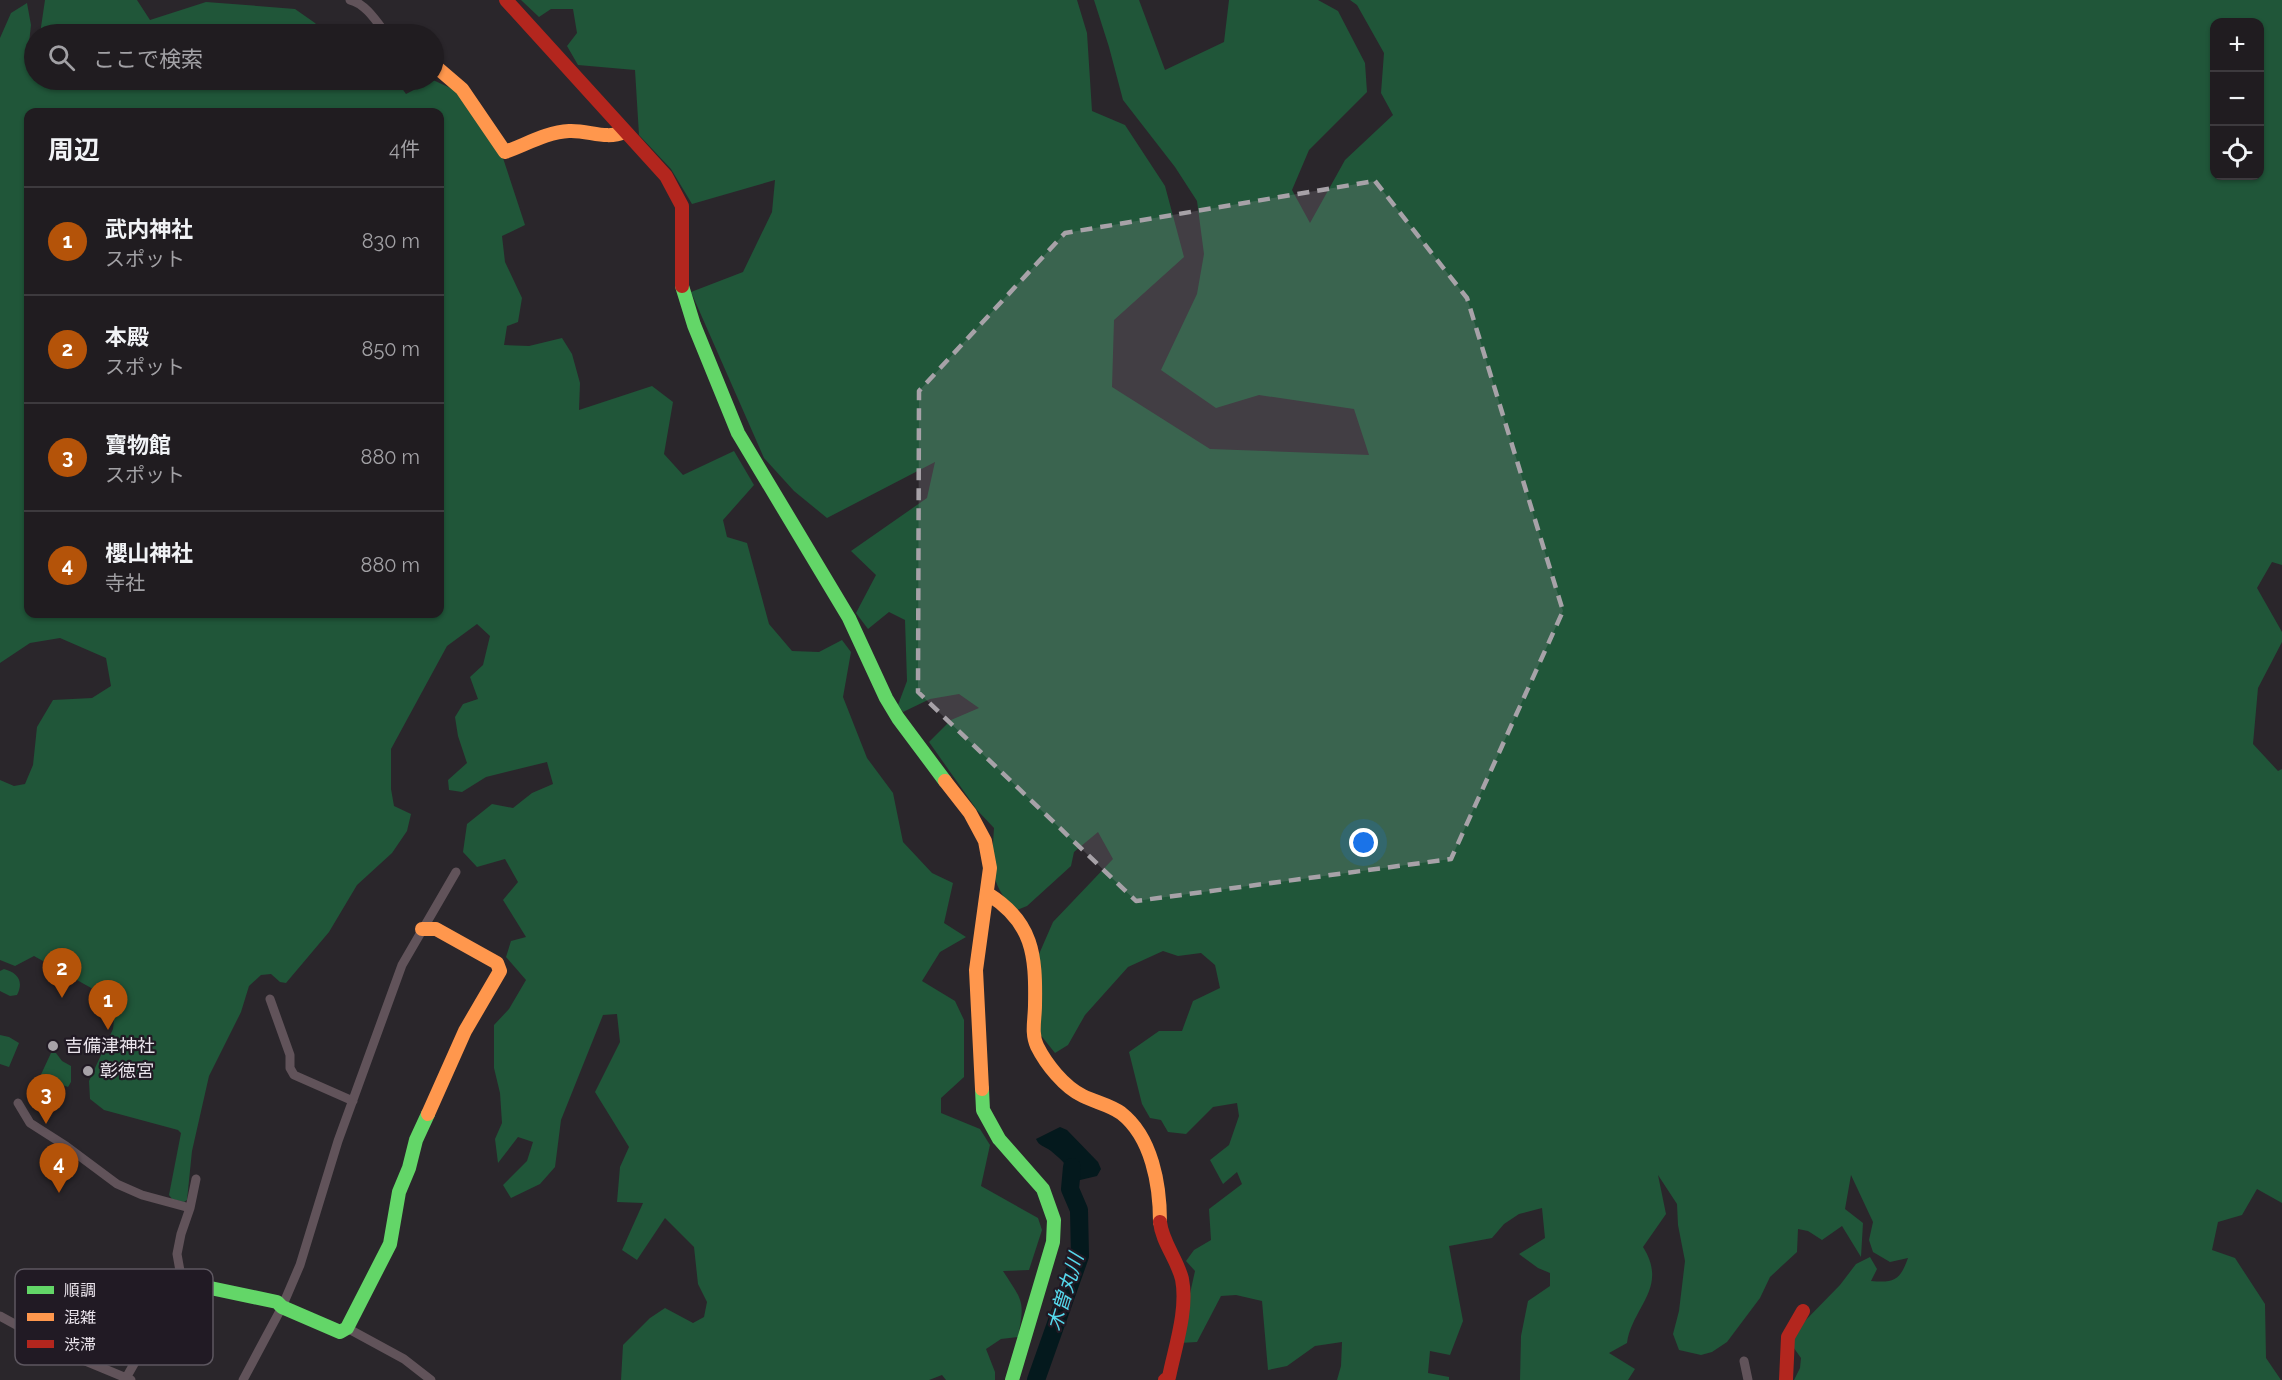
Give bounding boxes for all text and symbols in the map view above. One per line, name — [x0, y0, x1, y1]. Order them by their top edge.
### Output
map controls — [2210, 18, 2264, 180]
button: + — [2210, 18, 2264, 72]
search box — [24, 24, 444, 90]
icon: search — [45, 41, 78, 74]
text: ここで検索 — [93, 46, 203, 72]
button: − — [2210, 72, 2264, 126]
button: locate — [2210, 126, 2264, 180]
text: 周辺 — [48, 135, 100, 165]
text: 4件 — [389, 137, 420, 161]
text: 武内神社 — [105, 216, 193, 242]
text: 1 — [63, 229, 72, 253]
text: 830 m — [362, 229, 420, 253]
text: スポット — [105, 247, 185, 271]
text: 本殿 — [105, 324, 149, 350]
text: 2 — [62, 337, 73, 361]
text: 850 m — [362, 337, 420, 361]
text: スポット — [105, 355, 185, 379]
text: 寶物館 — [105, 432, 171, 458]
text: 3 — [62, 445, 73, 469]
text: 880 m — [361, 445, 420, 469]
text: スポット — [105, 463, 185, 487]
text: 櫻山神社 — [105, 540, 193, 566]
text: 4 — [62, 553, 73, 577]
text: 880 m — [361, 553, 420, 577]
text: 寺社 — [105, 571, 145, 595]
your location — [1349, 828, 1378, 857]
pin: 2 — [42, 948, 82, 998]
pin: 1 — [88, 980, 128, 1030]
place label: 吉備津神社 — [65, 1035, 155, 1056]
marker: 吉備津神社 — [46, 1039, 60, 1053]
place label: 彰徳宮 — [100, 1060, 154, 1081]
marker: 彰徳宮 — [81, 1064, 95, 1078]
pin: 3 — [26, 1074, 66, 1124]
pin: 4 — [40, 1144, 78, 1193]
water label: 木曽丸川 — [1042, 1248, 1089, 1334]
legend — [15, 1269, 213, 1365]
text: 順調 — [64, 1281, 96, 1300]
text: 混雑 — [64, 1308, 96, 1327]
text: 渋滞 — [64, 1335, 96, 1354]

